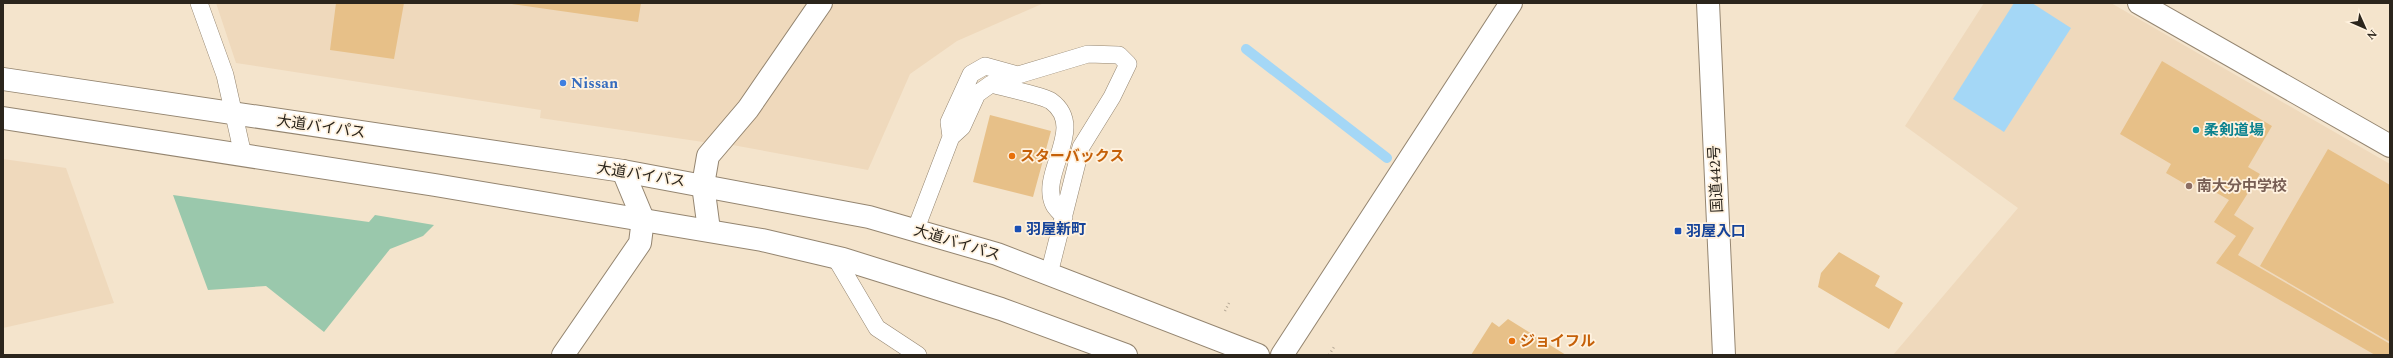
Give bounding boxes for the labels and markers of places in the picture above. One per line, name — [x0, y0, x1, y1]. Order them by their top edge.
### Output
place label: Nissan — [571, 72, 618, 95]
marker: Nissan — [558, 78, 568, 88]
place label: 柔剣道場 — [2204, 119, 2264, 142]
marker: 柔剣道場 — [2191, 125, 2201, 135]
place label: スターバックス — [1020, 145, 1124, 168]
marker: スターバックス — [1007, 151, 1017, 161]
place label: 南大分中学校 — [2197, 175, 2287, 198]
marker: 南大分中学校 — [2184, 181, 2194, 191]
place label: 羽屋新町 — [1026, 218, 1086, 241]
place label: 羽屋入口 — [1686, 220, 1746, 243]
marker: 羽屋新町 — [1013, 224, 1023, 234]
marker: 羽屋入口 — [1673, 226, 1683, 236]
place label: ジョイフル — [1520, 330, 1595, 353]
marker: ジョイフル — [1507, 336, 1517, 346]

